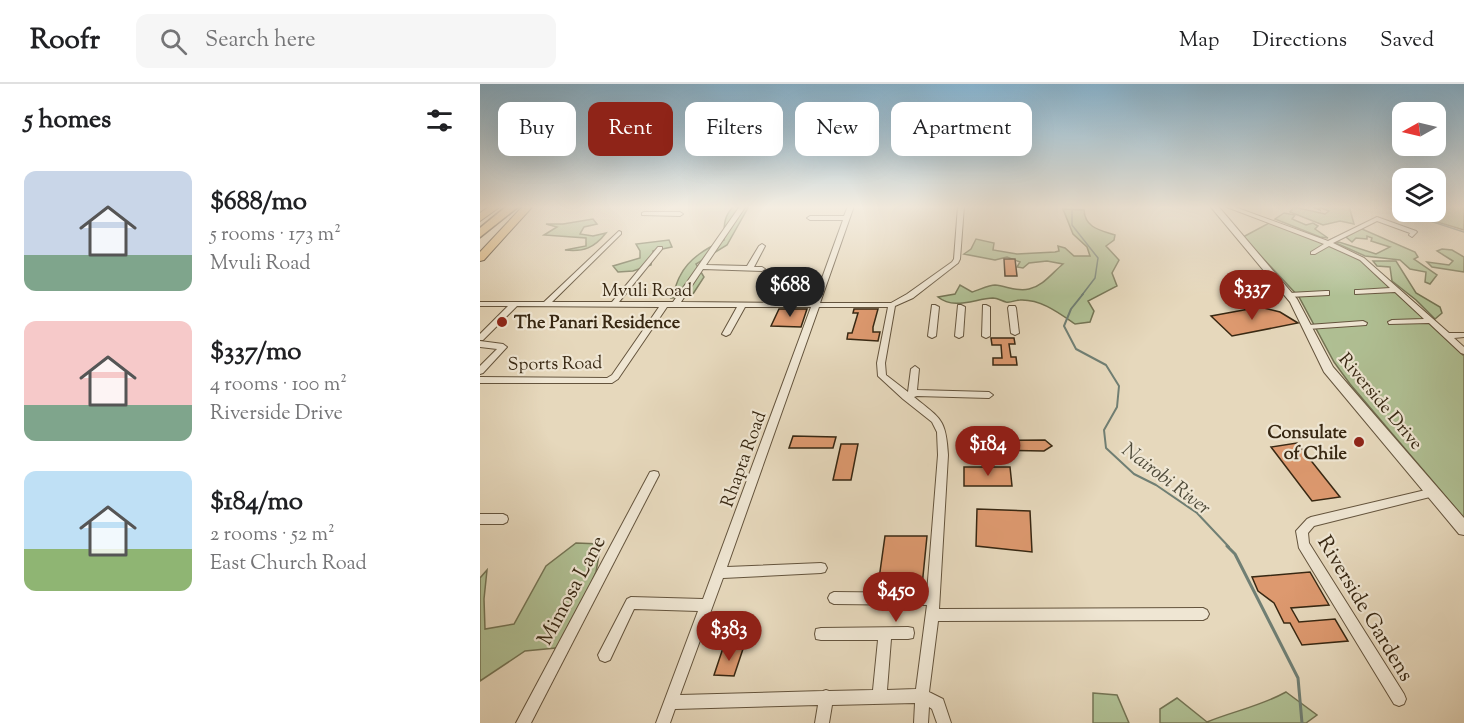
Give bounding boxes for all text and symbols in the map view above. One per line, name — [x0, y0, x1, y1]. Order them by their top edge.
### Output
search box — [136, 14, 556, 68]
text: Roofr — [30, 21, 100, 61]
icon: search — [157, 25, 190, 58]
text: Search here — [205, 25, 315, 57]
text: Map — [1179, 26, 1219, 56]
text: Directions — [1252, 26, 1347, 56]
text: Saved — [1380, 26, 1434, 56]
text: 5 homes — [24, 102, 111, 139]
chip: Buy — [498, 102, 576, 156]
chip: Rent — [588, 102, 673, 156]
chip: Filters — [685, 102, 783, 156]
chip: New — [795, 102, 879, 156]
chip: Apartment — [891, 102, 1032, 156]
north arrow — [1392, 102, 1446, 156]
map controls — [1392, 102, 1446, 222]
icon: filters — [423, 104, 456, 137]
button: layers — [1392, 168, 1446, 222]
text: $688/mo — [210, 184, 307, 221]
icon: home — [72, 195, 144, 267]
text: 5 rooms · 173 m² — [210, 221, 341, 250]
text: Mvuli Road — [210, 250, 311, 279]
pin: $688 — [754, 267, 826, 318]
pin: $337 — [1216, 270, 1288, 321]
text: $688 — [770, 272, 810, 301]
text: $337 — [1234, 275, 1270, 304]
street label: Mvuli Road — [602, 279, 692, 305]
place label: The Panari Residence — [514, 311, 681, 337]
marker: The Panari Residence — [495, 315, 509, 329]
text: $337/mo — [210, 334, 301, 371]
icon: home — [72, 345, 144, 417]
street label: Riverside Drive — [1331, 348, 1428, 456]
street label: Sports Road — [507, 351, 603, 379]
text: 4 rooms · 100 m² — [210, 371, 347, 400]
text: Riverside Drive — [210, 400, 343, 429]
street label: Rhapta Road — [716, 408, 774, 511]
place label: Consulate of Chile — [1267, 421, 1348, 468]
pin: $184 — [952, 426, 1024, 477]
text: $184 — [969, 431, 1007, 460]
marker: Consulate of Chile — [1352, 435, 1366, 449]
water label: Nairobi River — [1115, 437, 1216, 523]
text: $184/mo — [210, 484, 303, 521]
icon: home — [72, 495, 144, 567]
text: 2 rooms · 52 m² — [210, 521, 335, 550]
street label: Riverside Gardens — [1309, 530, 1420, 688]
street label: Mimosa Lane — [531, 531, 614, 651]
text: East Church Road — [210, 550, 367, 579]
pin: $450 — [860, 572, 932, 623]
text: $450 — [877, 577, 915, 606]
pin: $383 — [693, 611, 765, 662]
text: $383 — [711, 616, 747, 645]

